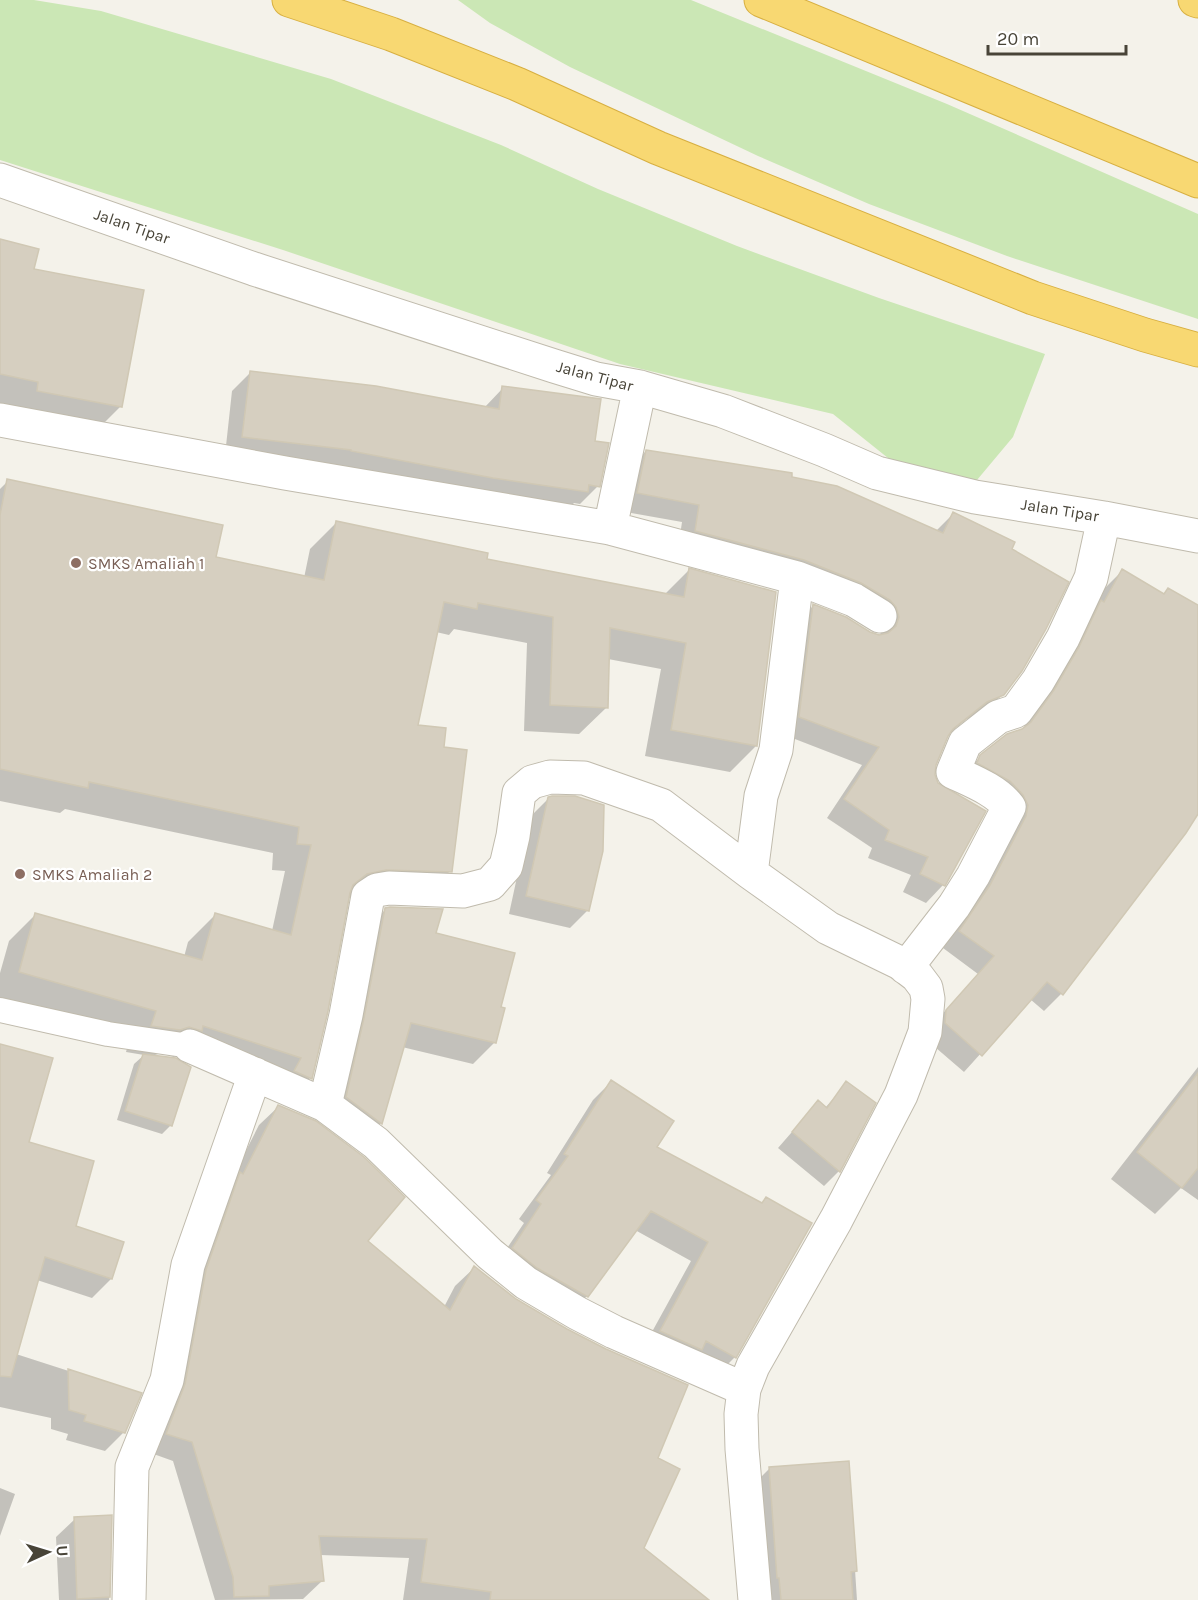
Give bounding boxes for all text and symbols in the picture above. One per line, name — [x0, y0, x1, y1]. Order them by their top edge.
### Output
scale bar — [988, 18, 1126, 56]
text: 20 m — [997, 28, 1039, 50]
street label: Jalan Tipar — [92, 204, 173, 248]
street label: Jalan Tipar — [555, 357, 636, 395]
street label: Jalan Tipar — [1020, 494, 1101, 526]
place label: SMKS Amaliah 1 — [88, 554, 204, 573]
marker: SMKS Amaliah 1 — [69, 556, 83, 570]
place label: SMKS Amaliah 2 — [32, 865, 152, 884]
marker: SMKS Amaliah 2 — [13, 867, 27, 881]
north arrow — [18, 1522, 78, 1582]
text: U — [53, 1545, 72, 1557]

